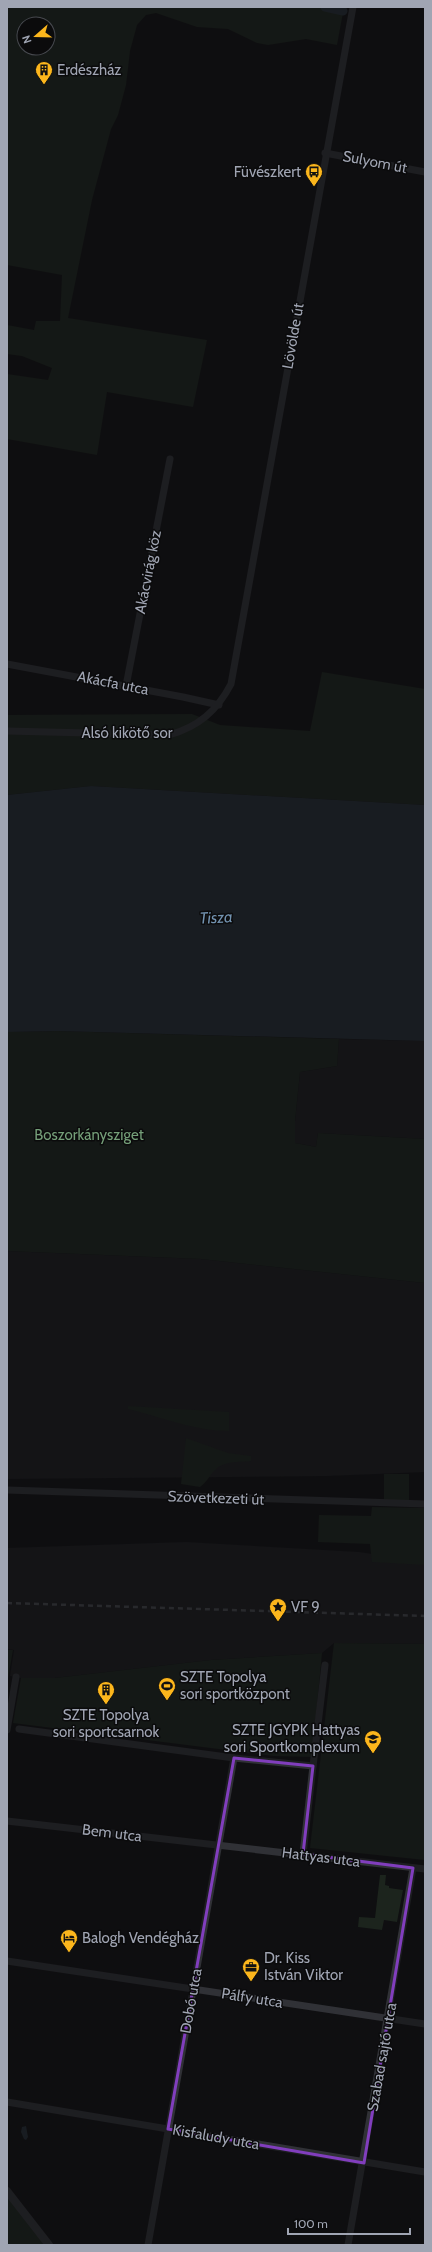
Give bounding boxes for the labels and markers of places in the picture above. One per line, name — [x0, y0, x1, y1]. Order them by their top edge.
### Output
building icon: Erdészház — [34, 60, 54, 85]
place label: Erdészház — [57, 61, 121, 79]
bus stop icon: Füvészkert — [304, 162, 324, 187]
place label: Füvészkert — [234, 163, 301, 181]
place icon: VF 9 — [268, 1597, 288, 1622]
place label: VF 9 — [291, 1598, 320, 1616]
place label: SZTE Topolya sori sportközpont — [180, 1668, 290, 1703]
sports icon: SZTE Topolya sori sportközpont — [157, 1676, 177, 1701]
building icon: SZTE Topolya sori sportcsarnok — [96, 1680, 116, 1705]
place label: SZTE Topolya sori sportcsarnok — [53, 1706, 160, 1741]
place label: SZTE JGYPK Hattyas sori Sportkomplexum — [224, 1721, 360, 1756]
school or university icon: SZTE JGYPK Hattyas sori Sportkomplexum — [363, 1729, 383, 1754]
hotel icon: Balogh Vendégház — [59, 1928, 79, 1953]
place label: Balogh Vendégház — [82, 1929, 199, 1947]
place label: Dr. Kiss István Viktor — [264, 1949, 343, 1984]
office icon: Dr. Kiss István Viktor — [241, 1957, 261, 1982]

